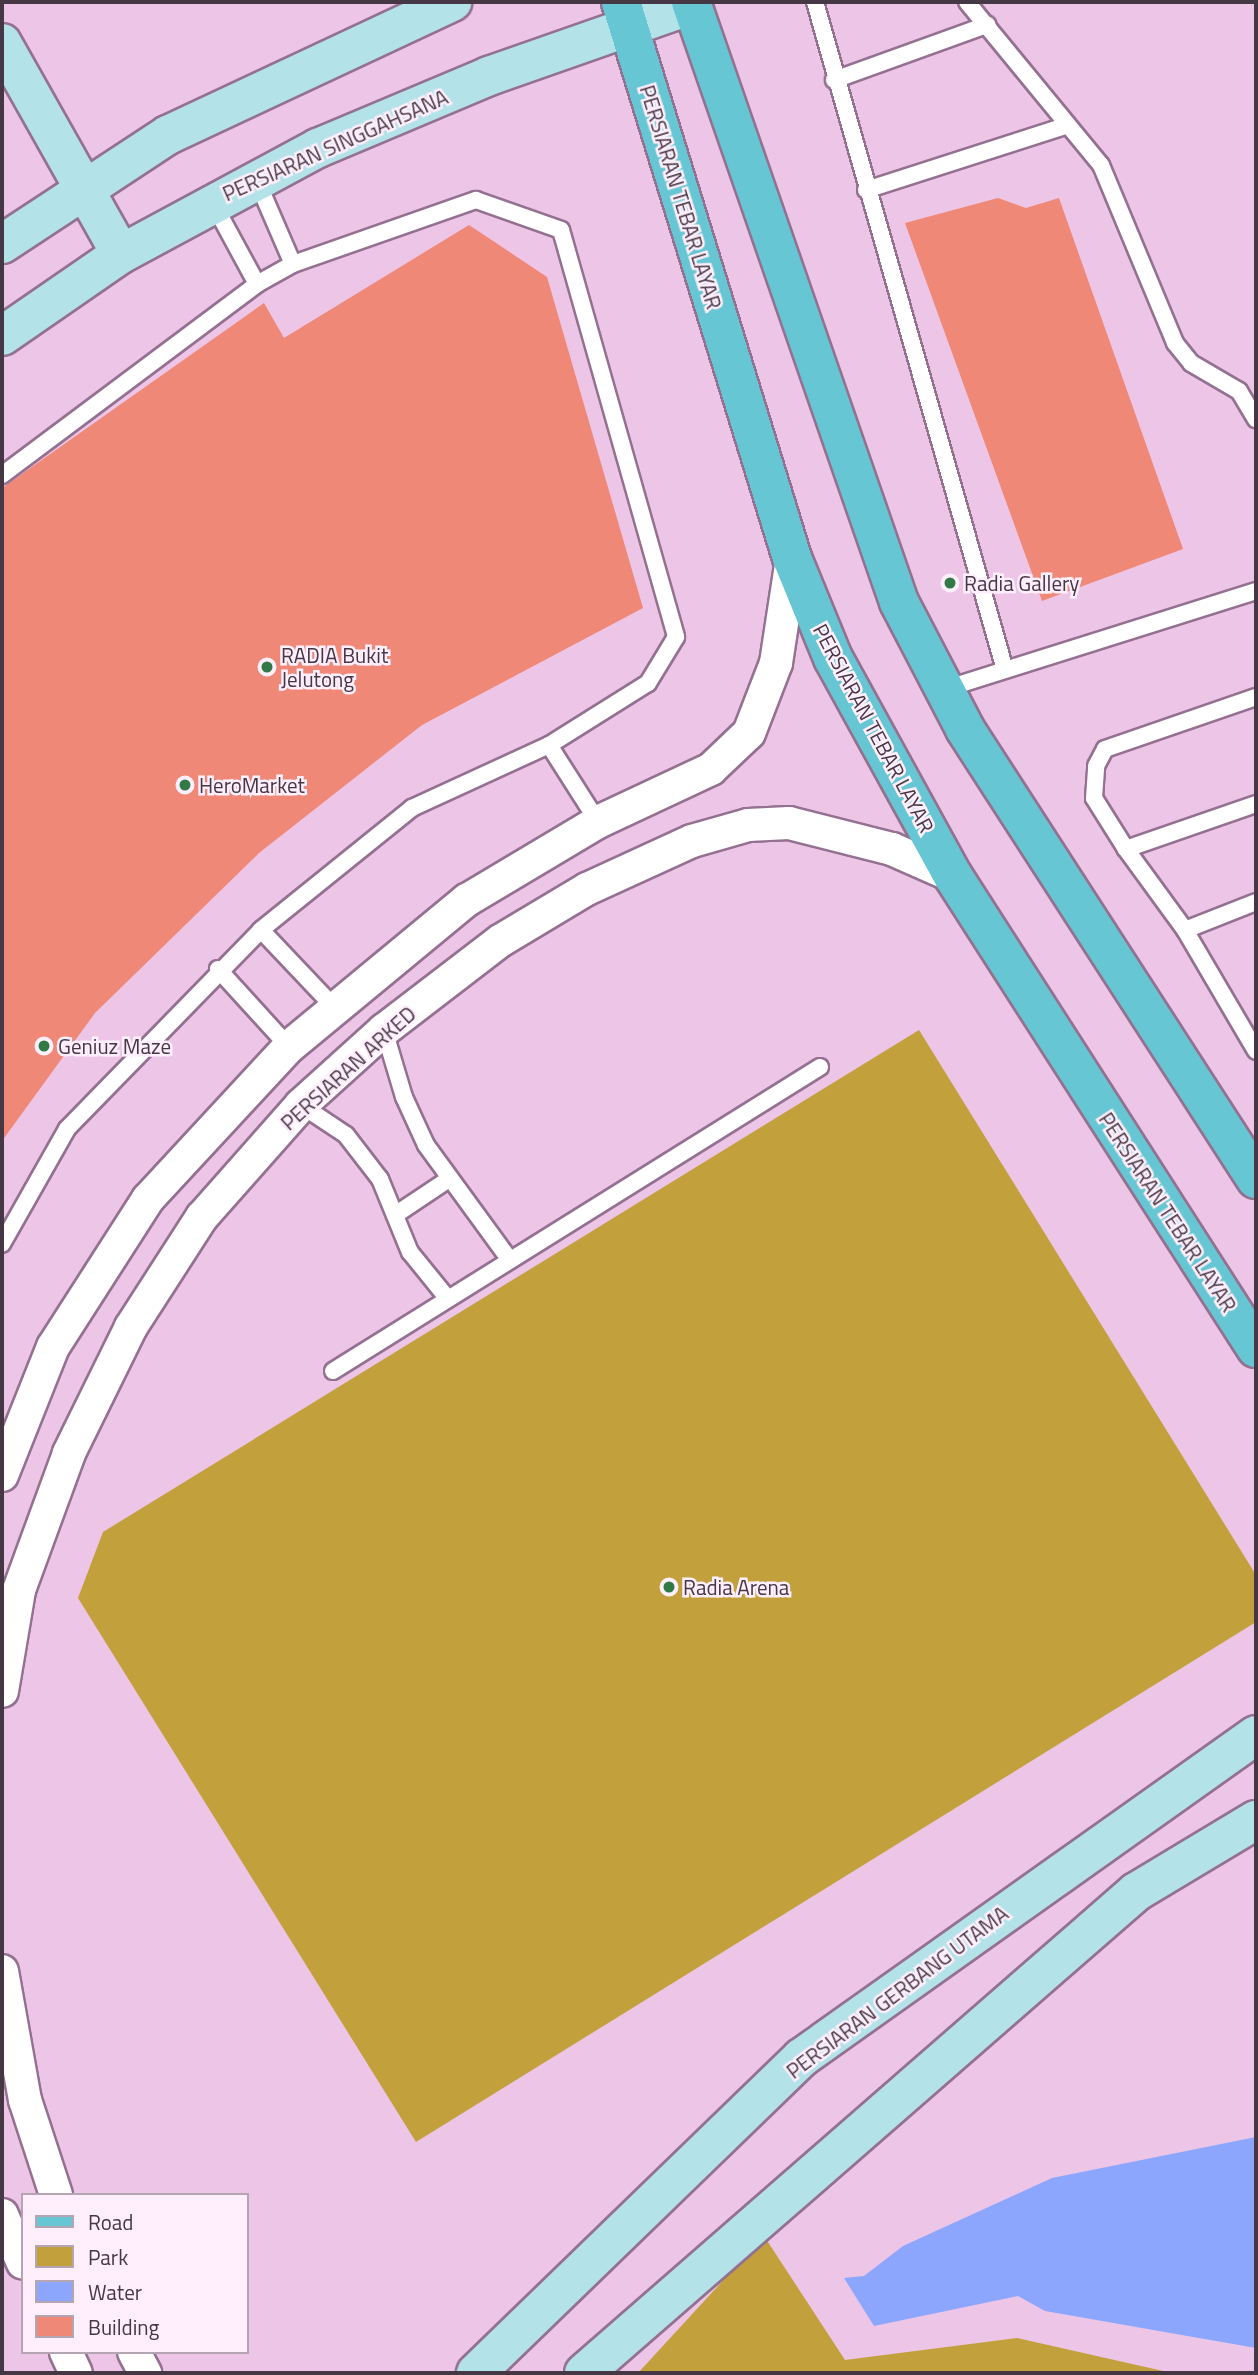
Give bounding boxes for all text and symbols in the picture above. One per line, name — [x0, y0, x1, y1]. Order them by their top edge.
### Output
street label: PERSIARAN TEBAR LAYAR — [635, 82, 727, 312]
street label: PERSIARAN SINGGAHSANA — [218, 84, 452, 206]
place label: Radia Gallery — [964, 570, 1079, 596]
marker: Radia Gallery — [942, 575, 958, 591]
street label: PERSIARAN TEBAR LAYAR — [808, 619, 940, 837]
place label: RADIA Bukit Jelutong — [281, 642, 388, 692]
marker: RADIA Bukit Jelutong — [259, 659, 275, 675]
place label: HeroMarket — [199, 772, 305, 798]
marker: HeroMarket — [177, 777, 193, 793]
street label: PERSIARAN ARKED — [275, 1001, 421, 1135]
place label: Geniuz Maze — [58, 1033, 171, 1059]
marker: Geniuz Maze — [36, 1038, 52, 1054]
street label: PERSIARAN TEBAR LAYAR — [1094, 1107, 1242, 1317]
place label: Radia Arena — [683, 1574, 789, 1600]
marker: Radia Arena — [661, 1579, 677, 1595]
street label: PERSIARAN GERBANG UTAMA — [781, 1900, 1013, 2084]
legend — [21, 2193, 248, 2354]
text: Road — [88, 2206, 133, 2238]
text: Park — [88, 2241, 128, 2273]
text: Water — [88, 2276, 142, 2308]
text: Building — [88, 2311, 159, 2343]

